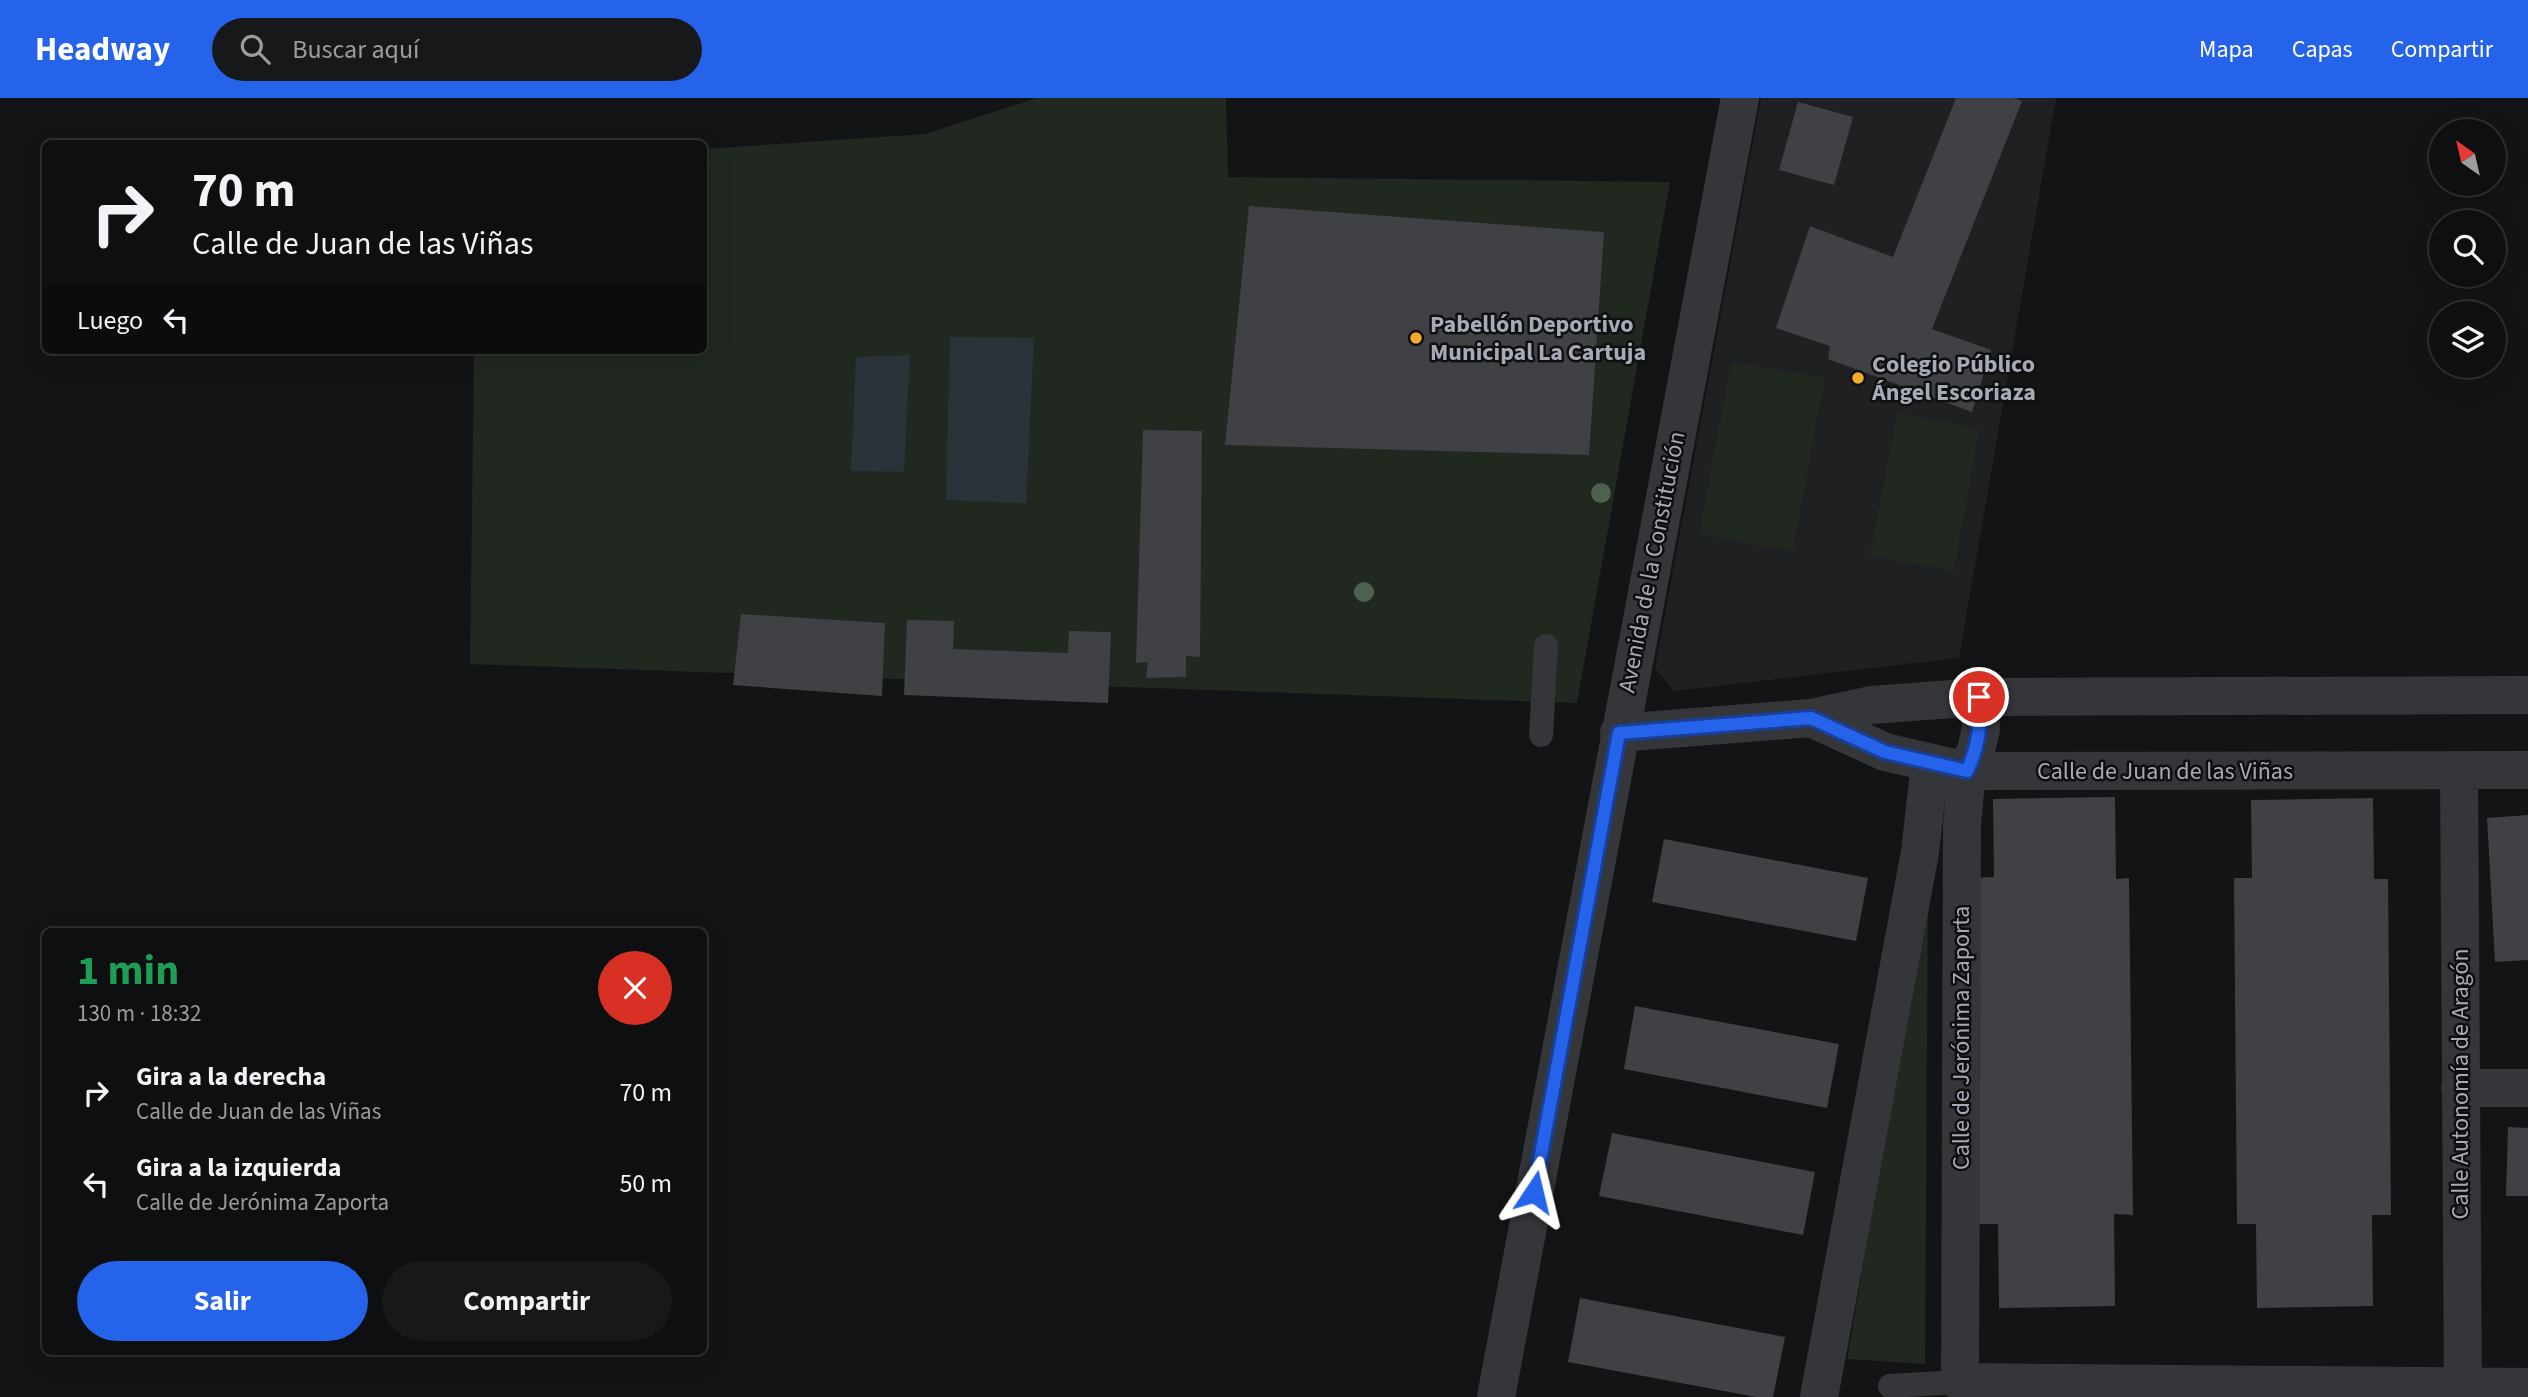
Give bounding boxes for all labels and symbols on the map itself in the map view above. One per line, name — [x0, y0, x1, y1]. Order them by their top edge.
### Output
north arrow — [2429, 119, 2506, 196]
place label: Pabellón Deportivo Municipal La Cartuja — [1430, 307, 1646, 370]
marker: Pabellón Deportivo Municipal La Cartuja — [1408, 330, 1424, 346]
place label: Colegio Público Ángel Escoriaza — [1871, 347, 2036, 410]
marker: Colegio Público Ángel Escoriaza — [1850, 370, 1866, 386]
street label: Avenida de la Constitución — [1609, 428, 1695, 696]
pin — [1949, 667, 2009, 727]
street label: Calle de Juan de las Viñas — [2037, 754, 2293, 789]
street label: Calle de Jerónima Zaporta — [1944, 906, 1979, 1170]
street label: Calle Autonomía de Aragón — [2443, 948, 2478, 1220]
position arrow — [1497, 1155, 1571, 1229]

